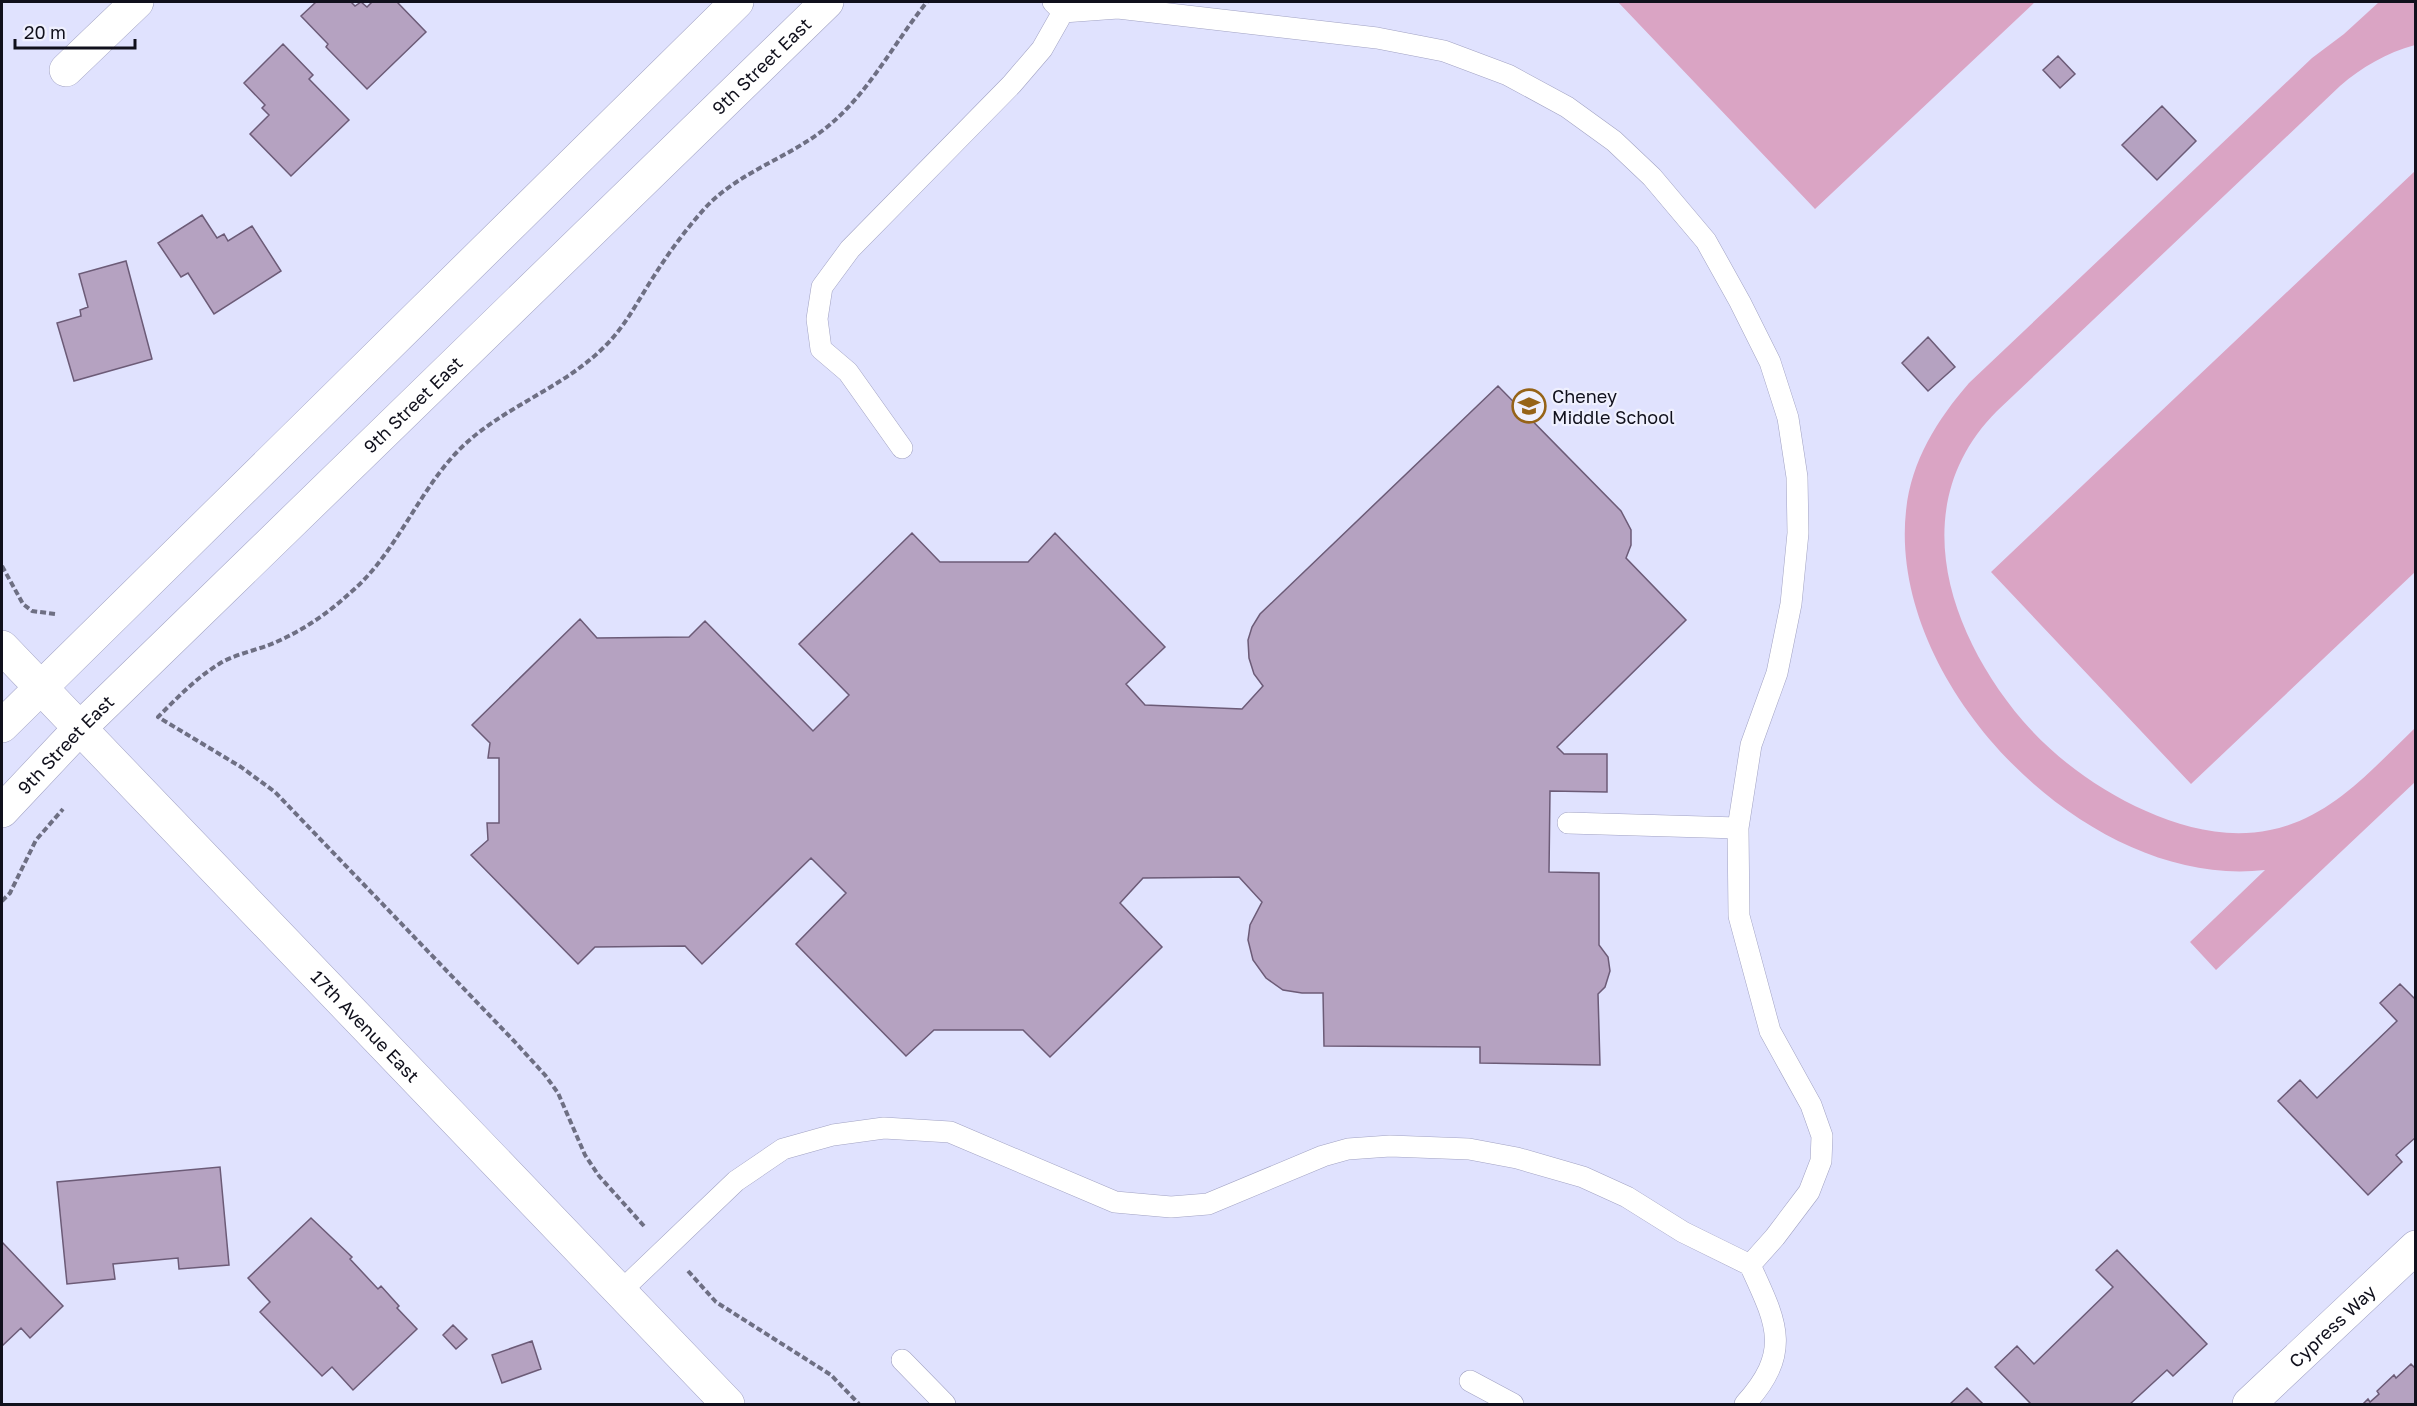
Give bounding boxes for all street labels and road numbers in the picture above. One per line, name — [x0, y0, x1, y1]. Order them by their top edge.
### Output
street label: 9th Street East — [707, 13, 815, 119]
street label: 9th Street East — [359, 352, 467, 457]
street label: 9th Street East — [13, 690, 118, 799]
street label: 17th Avenue East — [307, 965, 424, 1087]
street label: Cypress Way — [2284, 1280, 2380, 1372]

